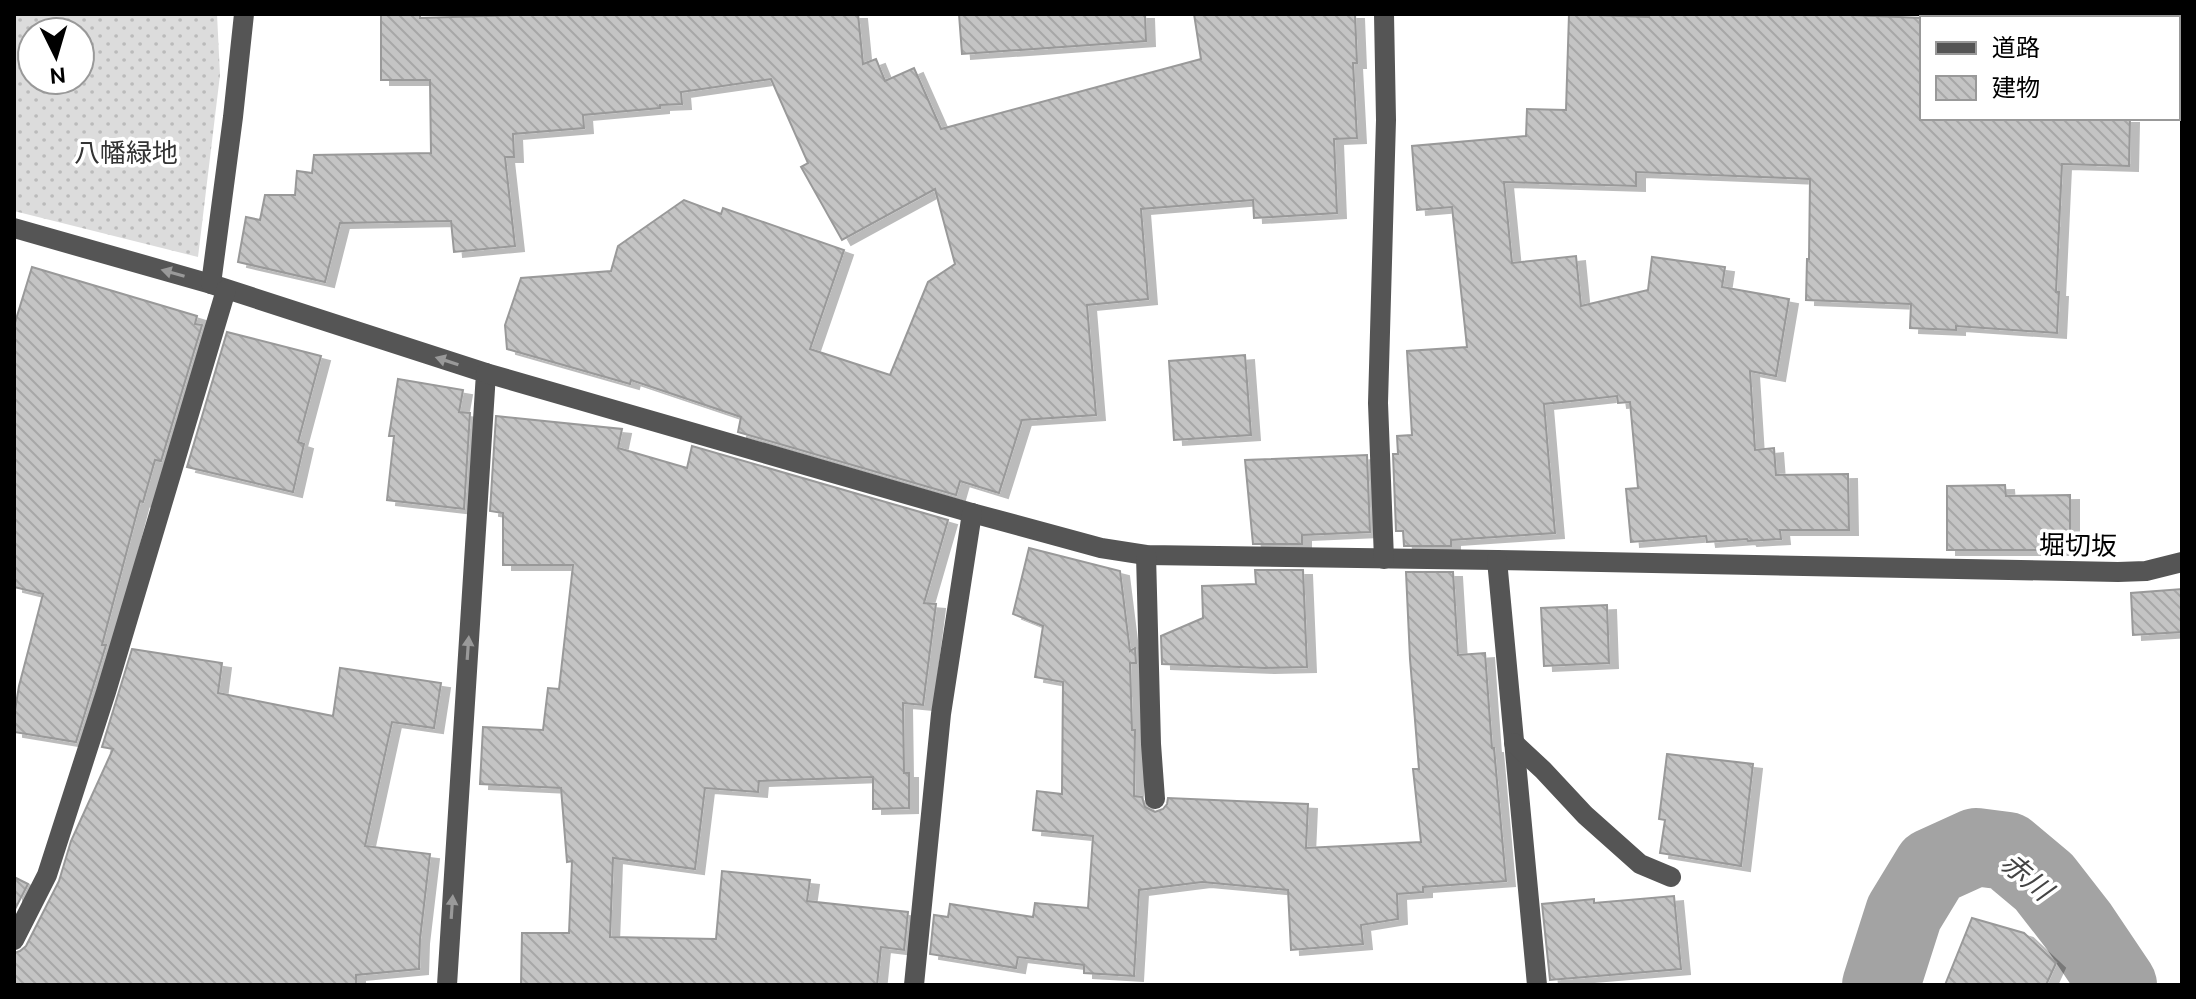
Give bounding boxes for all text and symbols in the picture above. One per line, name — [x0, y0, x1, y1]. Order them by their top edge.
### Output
north arrow — [16, 16, 96, 96]
legend — [1920, 16, 2180, 120]
text: 道路 — [1992, 34, 2040, 61]
text: N — [49, 63, 67, 90]
text: 建物 — [1992, 74, 2040, 101]
park label: 八幡緑地 — [74, 138, 178, 167]
one-way arrow — [160, 266, 184, 279]
one-way arrow — [435, 354, 459, 366]
street label: 堀切坂 — [2039, 530, 2117, 560]
one-way arrow — [462, 635, 475, 660]
water label: 赤川 — [1996, 846, 2061, 908]
one-way arrow — [446, 894, 459, 919]

